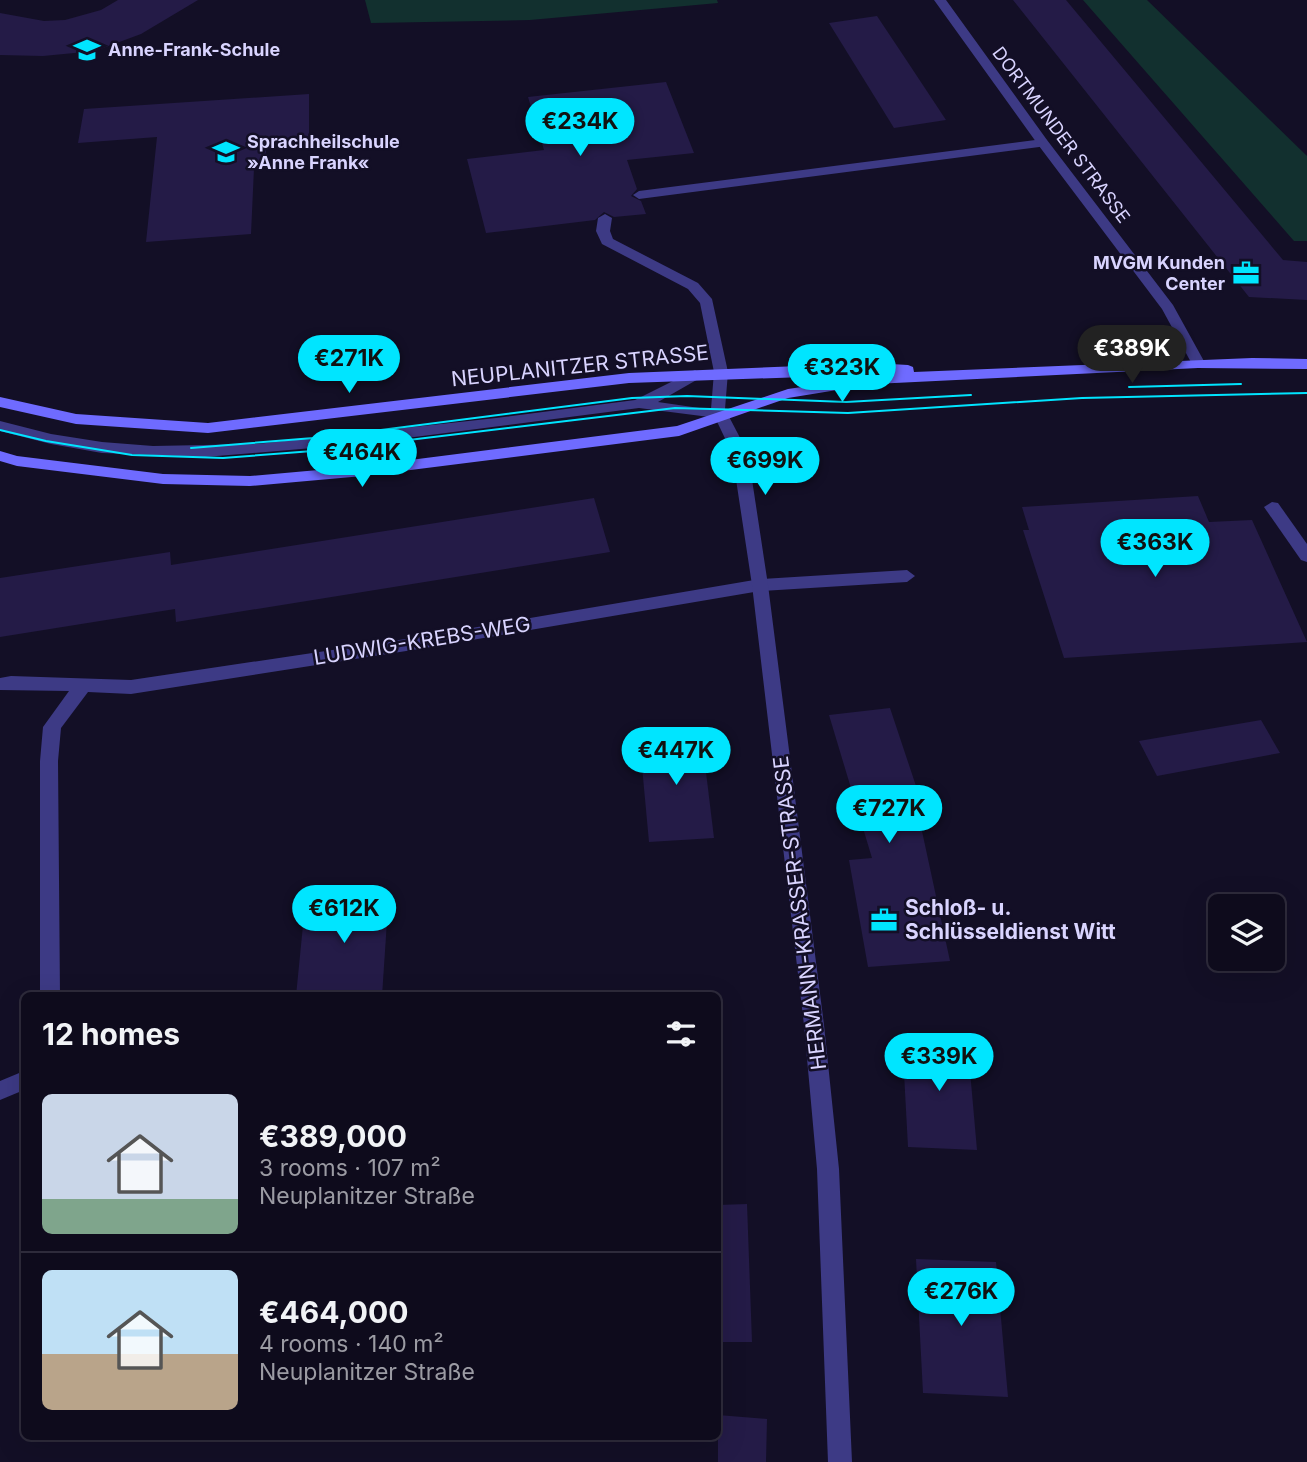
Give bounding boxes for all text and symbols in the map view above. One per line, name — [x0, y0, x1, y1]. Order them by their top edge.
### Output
school or university icon: Anne-Frank-Schule — [72, 35, 102, 65]
place label: Anne-Frank-Schule — [108, 39, 280, 60]
street label: DORTMUNDER STRASSE — [988, 43, 1134, 227]
pin: €234K — [531, 99, 629, 158]
text: €234K — [541, 107, 619, 135]
place label: Sprachheilschule »Anne Frank« — [247, 131, 400, 173]
school or university icon: Sprachheilschule »Anne Frank« — [211, 137, 241, 167]
place label: MVGM Kunden Center — [1093, 252, 1225, 294]
office icon: MVGM Kunden Center — [1231, 258, 1261, 288]
pin: €389K — [1083, 326, 1181, 385]
text: €389K — [1093, 334, 1171, 362]
pin: €271K — [300, 336, 398, 395]
street label: NEUPLANITZER STRASSE — [450, 340, 710, 391]
text: €271K — [314, 344, 384, 372]
pin: €323K — [793, 344, 891, 404]
text: €323K — [804, 353, 880, 381]
pin: €464K — [313, 430, 411, 489]
text: €464K — [323, 438, 401, 466]
pin: €699K — [716, 438, 814, 497]
text: €699K — [726, 446, 804, 474]
pin: €363K — [1106, 520, 1204, 579]
text: €363K — [1117, 528, 1193, 556]
street label: LUDWIG-KREBS-WEG — [312, 611, 532, 670]
pin: €447K — [627, 728, 725, 787]
text: €447K — [638, 736, 714, 764]
street label: HERMANN-KRASSER-STRASSE — [768, 755, 831, 1071]
pin: €727K — [840, 786, 938, 845]
text: €727K — [852, 794, 926, 822]
pin: €612K — [295, 886, 393, 945]
text: €612K — [308, 894, 380, 922]
map controls — [1208, 894, 1285, 971]
button: layers — [1208, 894, 1285, 971]
place label: Schloß- u. Schlüsseldienst Witt — [905, 895, 1116, 944]
office icon: Schloß- u. Schlüsseldienst Witt — [869, 905, 899, 935]
icon: filters — [662, 1015, 700, 1053]
text: 12 homes — [42, 1016, 180, 1052]
pin: €339K — [890, 1034, 988, 1093]
text: €339K — [901, 1042, 977, 1070]
text: €389,000 — [259, 1118, 407, 1154]
icon: home — [98, 1122, 182, 1206]
text: 3 rooms · 107 m² — [259, 1154, 441, 1182]
text: Neuplanitzer Straße — [259, 1182, 475, 1210]
pin: €276K — [912, 1268, 1010, 1328]
text: €276K — [924, 1277, 998, 1305]
text: €464,000 — [259, 1294, 408, 1330]
icon: home — [98, 1298, 182, 1382]
text: 4 rooms · 140 m² — [259, 1330, 444, 1358]
text: Neuplanitzer Straße — [259, 1358, 475, 1386]

